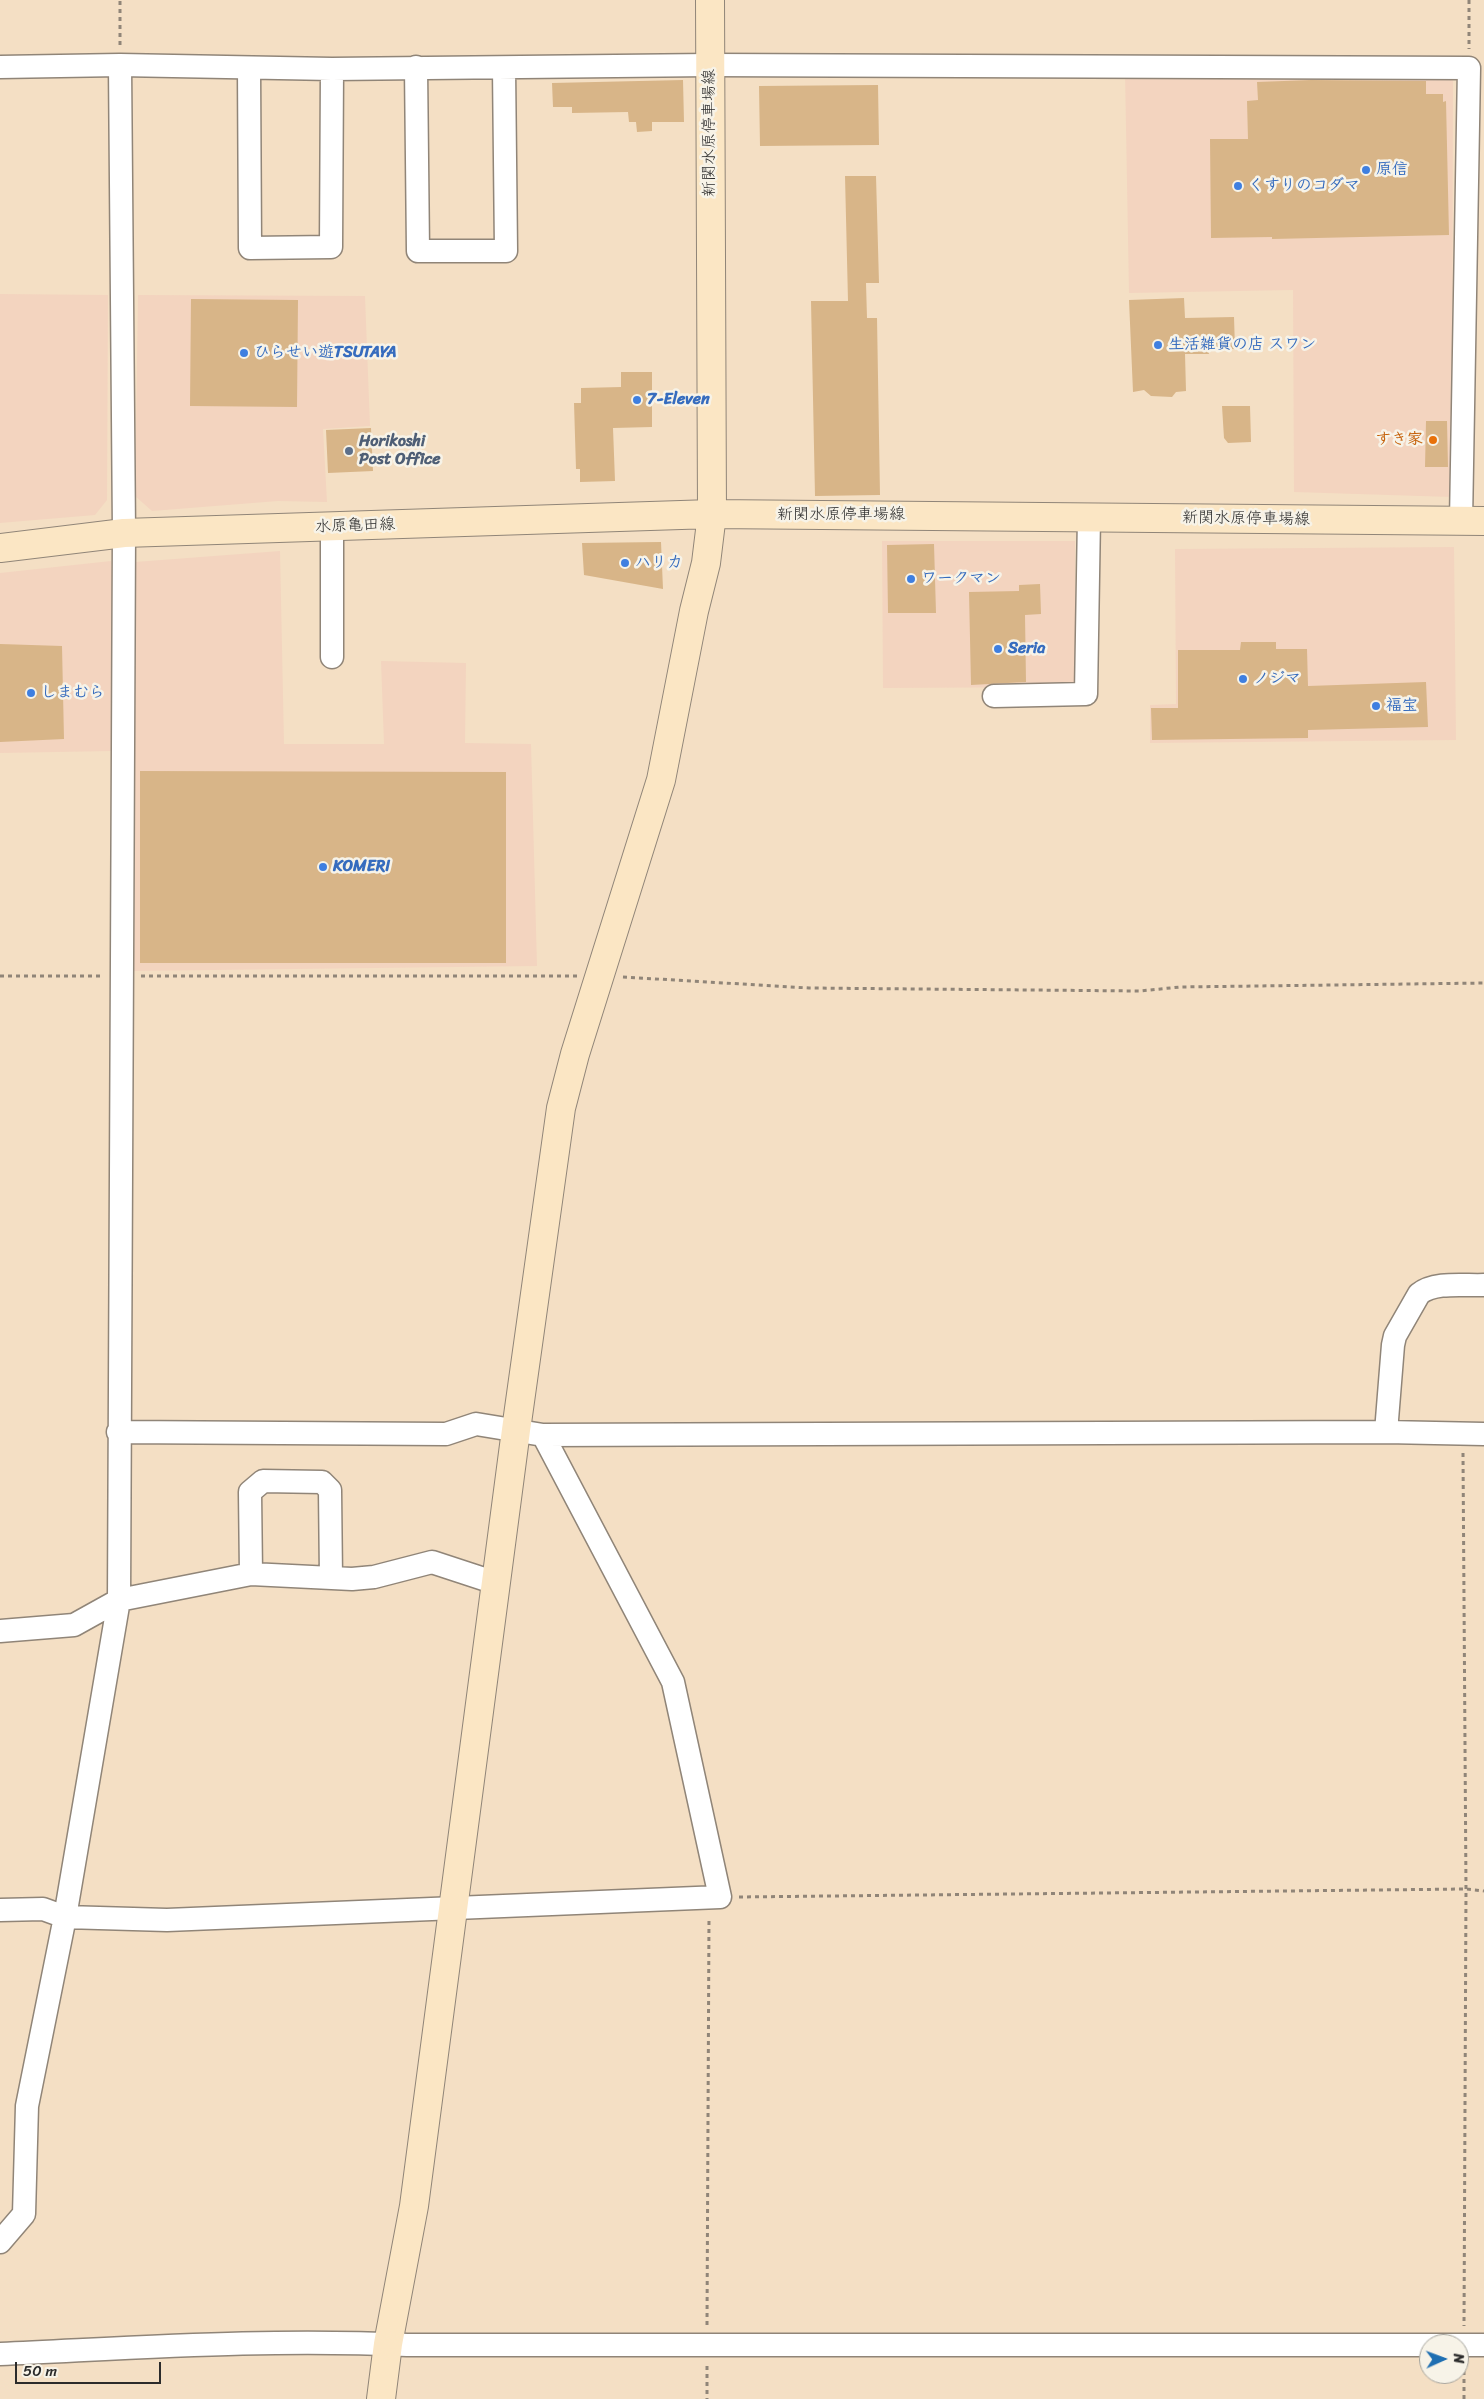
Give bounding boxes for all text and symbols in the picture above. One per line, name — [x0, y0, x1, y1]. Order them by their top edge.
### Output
street label: 新関水原停車場線 — [700, 69, 720, 197]
place label: 原信 — [1376, 160, 1408, 180]
marker: 原信 — [1360, 164, 1372, 176]
place label: くすりのコダマ — [1248, 176, 1360, 196]
marker: くすりのコダマ — [1232, 180, 1244, 192]
place label: 生活雑貨の店 スワン — [1168, 335, 1316, 355]
marker: 生活雑貨の店 スワン — [1152, 339, 1164, 351]
place label: ひらせい遊TSUTAYA — [254, 343, 397, 363]
marker: ひらせい遊TSUTAYA — [238, 347, 250, 359]
place label: 7-Eleven — [647, 390, 710, 410]
marker: 7-Eleven — [631, 394, 643, 406]
place label: すき家 — [1375, 430, 1423, 450]
place label: Horikoshi Post Office — [359, 432, 441, 470]
marker: すき家 — [1427, 434, 1439, 446]
marker: Horikoshi Post Office — [343, 445, 355, 457]
street label: 新関水原停車場線 — [777, 505, 905, 525]
street label: 新関水原停車場線 — [1182, 508, 1310, 530]
street label: 水原亀田線 — [315, 515, 395, 537]
place label: ハリカ — [635, 553, 683, 573]
marker: ハリカ — [619, 557, 631, 569]
place label: ワークマン — [921, 569, 1001, 589]
marker: ワークマン — [905, 573, 917, 585]
place label: Seria — [1008, 639, 1045, 659]
marker: Seria — [992, 643, 1004, 655]
place label: ノジマ — [1253, 669, 1301, 689]
marker: ノジマ — [1237, 673, 1249, 685]
place label: しまむら — [41, 683, 105, 703]
marker: しまむら — [25, 687, 37, 699]
place label: 福宝 — [1386, 696, 1418, 716]
marker: 福宝 — [1370, 700, 1382, 712]
place label: KOMERI — [333, 857, 390, 877]
marker: KOMERI — [317, 861, 329, 873]
north arrow — [1419, 2334, 1469, 2384]
scale bar — [18, 2352, 164, 2384]
text: N — [1446, 2353, 1471, 2364]
text: 50 m — [23, 2358, 57, 2384]

